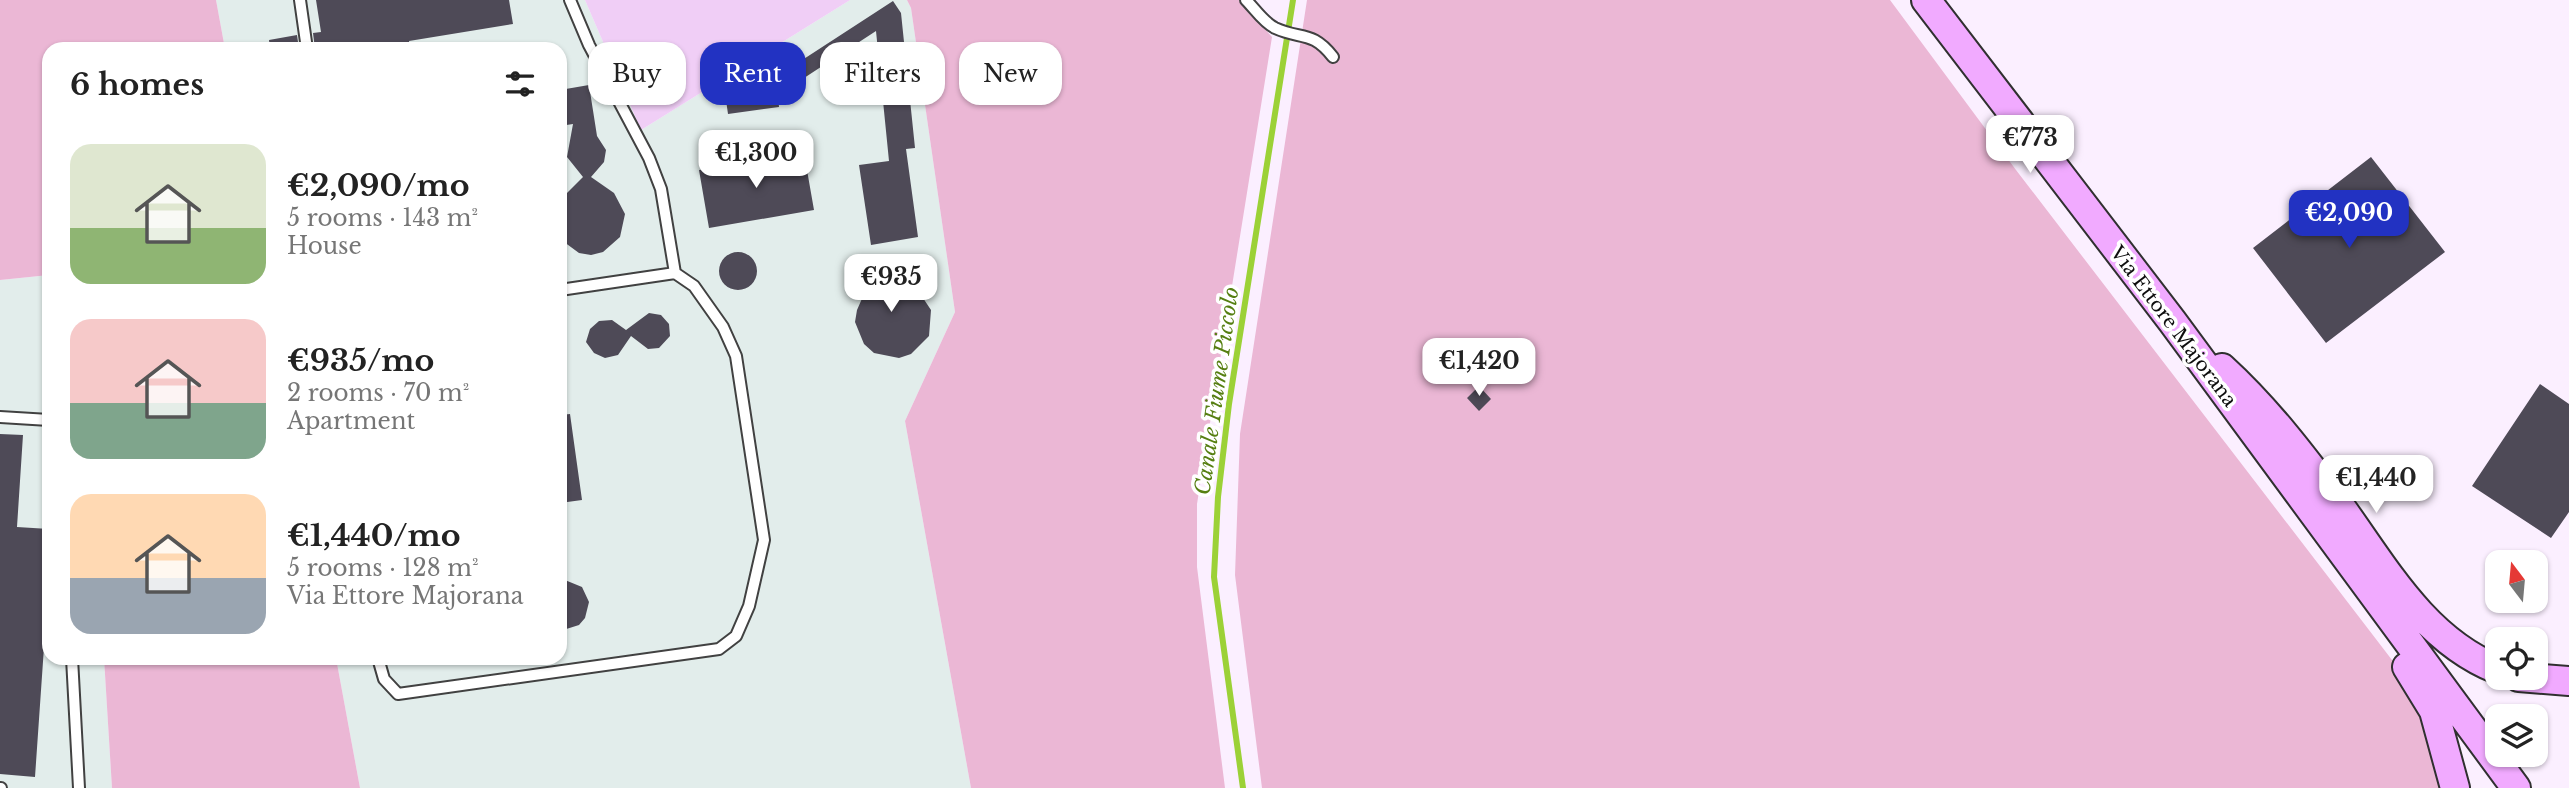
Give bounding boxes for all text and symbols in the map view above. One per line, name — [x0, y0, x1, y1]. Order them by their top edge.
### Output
chip: Buy — [588, 42, 686, 105]
chip: Rent — [700, 42, 806, 105]
chip: Filters — [820, 42, 945, 105]
chip: New — [959, 42, 1062, 105]
icon: filters — [501, 65, 539, 103]
text: 6 homes — [70, 66, 204, 103]
pin: €773 — [1989, 116, 2071, 175]
text: €773 — [2002, 124, 2058, 152]
pin: €1,300 — [699, 130, 813, 190]
text: €1,300 — [715, 139, 797, 167]
text: €2,090/mo — [287, 167, 469, 204]
icon: home — [126, 172, 210, 256]
pin: €2,090 — [2292, 190, 2406, 250]
text: €2,090 — [2305, 199, 2393, 227]
text: 5 rooms · 143 m² — [287, 204, 478, 232]
text: House — [287, 232, 362, 260]
street label: Via Ettore Majorana — [2105, 241, 2242, 412]
pin: €935 — [850, 254, 932, 314]
text: €935 — [860, 263, 922, 291]
water label: Canale Fiume Piccolo — [1190, 285, 1244, 497]
pin: €1,420 — [1422, 338, 1536, 398]
text: €935/mo — [287, 342, 434, 379]
icon: home — [126, 347, 210, 431]
text: €1,420 — [1438, 347, 1520, 375]
text: 2 rooms · 70 m² — [287, 379, 469, 407]
text: Apartment — [287, 407, 415, 435]
pin: €1,440 — [2319, 456, 2433, 515]
text: €1,440 — [2335, 464, 2417, 492]
text: €1,440/mo — [287, 517, 461, 554]
icon: home — [126, 522, 210, 606]
north arrow — [2485, 550, 2548, 612]
map controls — [2485, 550, 2548, 767]
text: 5 rooms · 128 m² — [287, 554, 479, 582]
text: Via Ettore Majorana — [287, 582, 524, 610]
button: locate — [2485, 627, 2548, 690]
button: layers — [2485, 704, 2548, 767]

